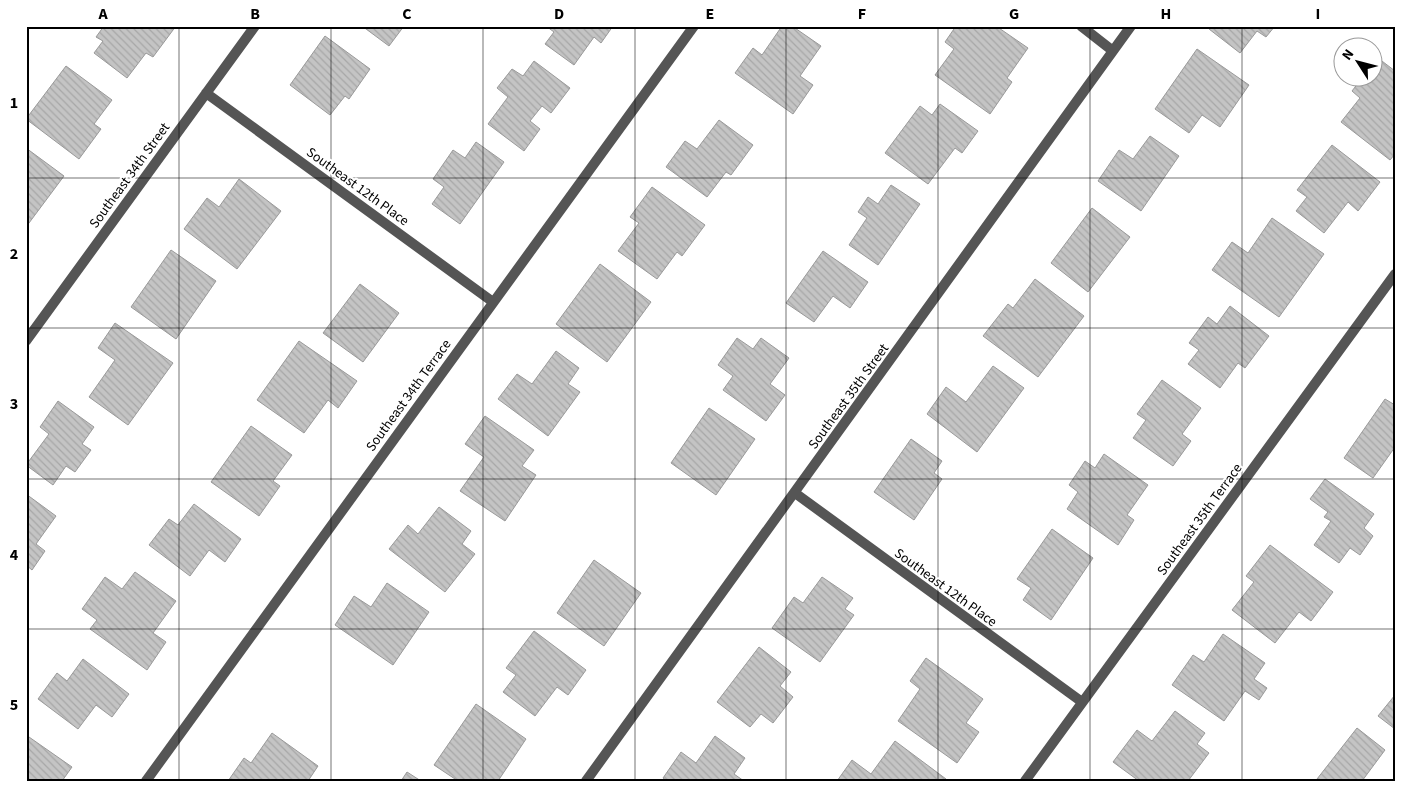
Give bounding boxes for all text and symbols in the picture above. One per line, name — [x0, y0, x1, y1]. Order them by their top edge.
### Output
text: A — [97, 3, 108, 25]
text: B — [250, 3, 260, 25]
text: C — [402, 3, 412, 25]
text: D — [554, 3, 564, 25]
text: E — [706, 3, 714, 25]
text: F — [858, 3, 866, 25]
text: G — [1009, 3, 1019, 25]
text: H — [1161, 3, 1171, 25]
text: I — [1316, 3, 1320, 25]
north arrow — [1334, 38, 1384, 88]
text: N — [1337, 45, 1359, 65]
text: 1 — [10, 92, 18, 114]
street label: Southeast 34th Street — [85, 118, 175, 232]
street label: Southeast 12th Place — [302, 143, 413, 231]
text: 2 — [10, 243, 18, 265]
street label: Southeast 34th Terrace — [361, 335, 456, 456]
street label: Southeast 35th Street — [804, 339, 894, 453]
text: 3 — [10, 393, 18, 415]
street label: Southeast 35th Terrace — [1152, 459, 1247, 580]
text: 4 — [10, 544, 19, 566]
street label: Southeast 12th Place — [890, 544, 1001, 632]
text: 5 — [10, 694, 18, 716]

